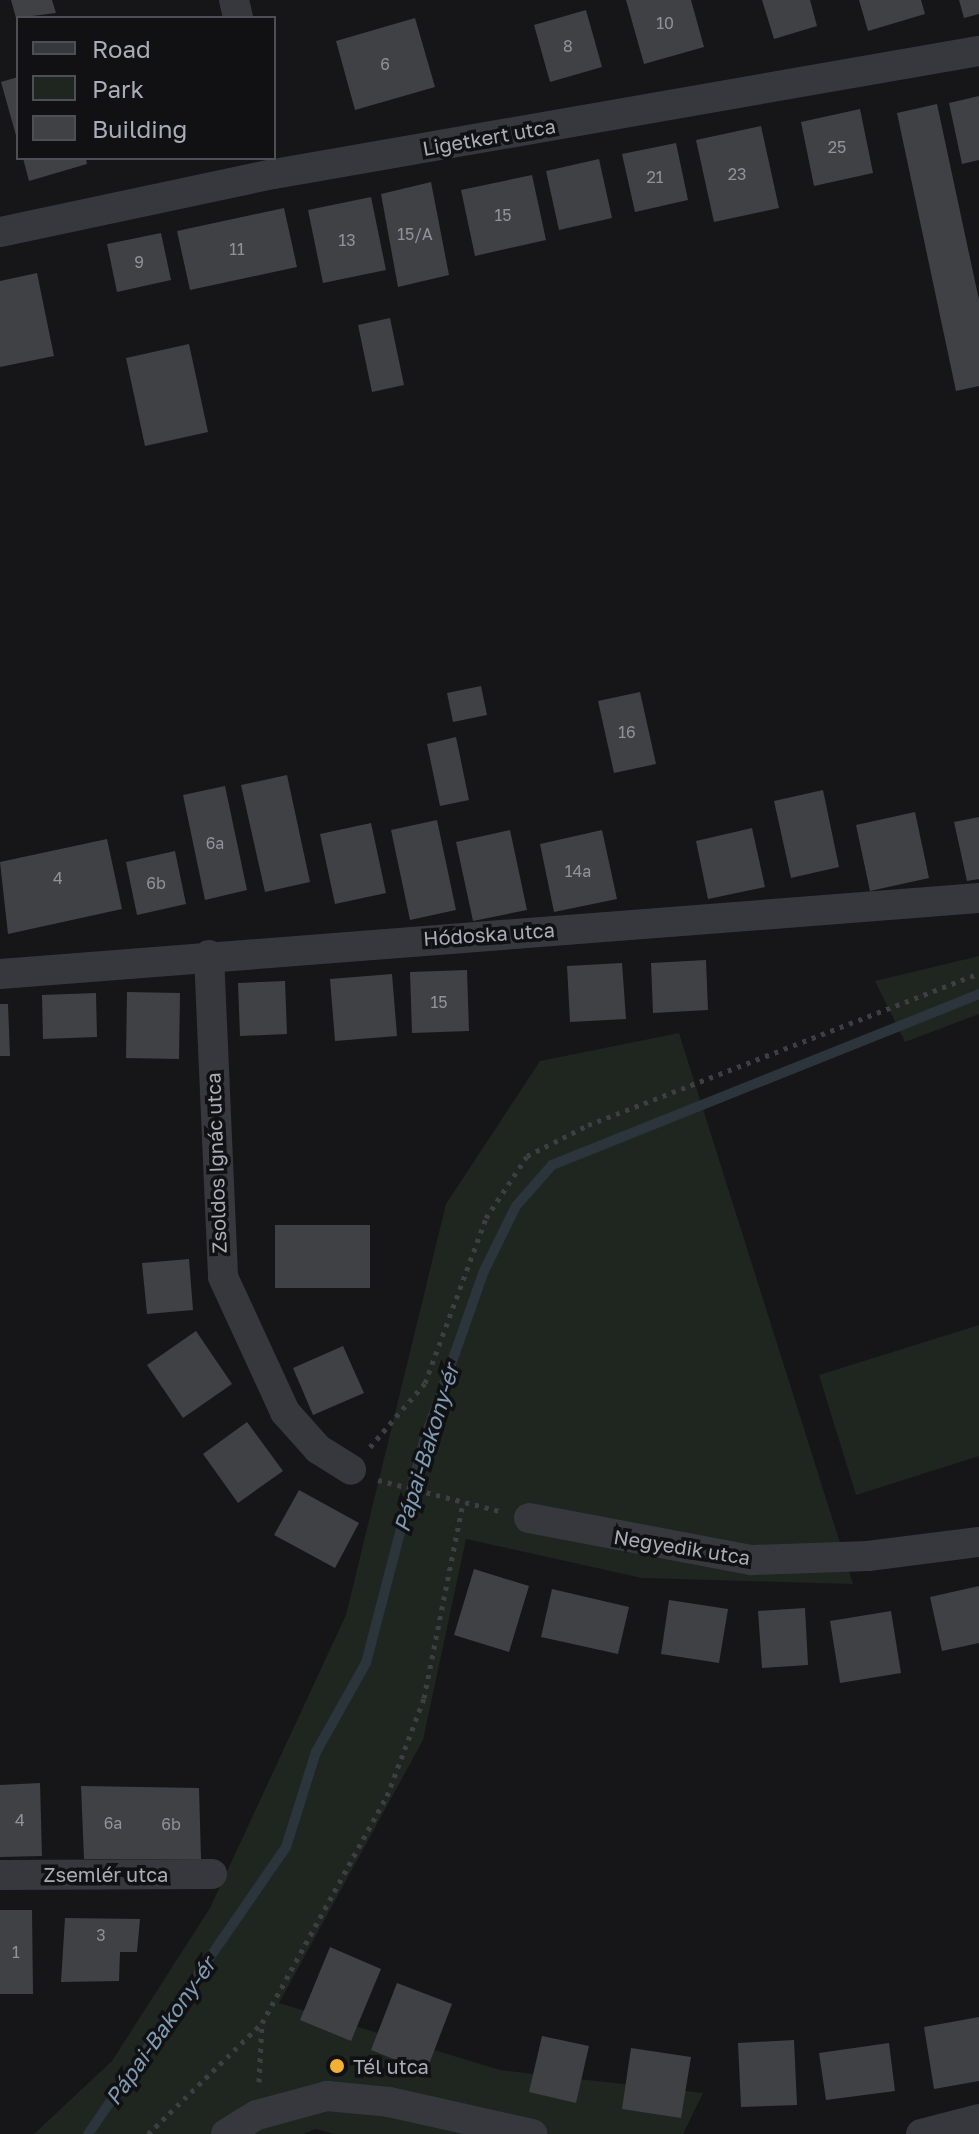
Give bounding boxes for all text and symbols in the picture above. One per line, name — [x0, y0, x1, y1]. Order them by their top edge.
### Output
house number: 10 — [656, 13, 674, 33]
legend — [16, 16, 276, 160]
text: Road — [92, 34, 151, 63]
house number: 8 — [563, 36, 573, 56]
house number: 6 — [380, 54, 390, 74]
text: Park — [92, 74, 144, 103]
street label: Ligetkert utca — [421, 113, 557, 161]
text: Building — [92, 114, 187, 143]
house number: 25 — [828, 137, 846, 157]
house number: 23 — [728, 164, 746, 184]
house number: 21 — [646, 167, 664, 187]
house number: 15 — [494, 205, 512, 225]
house number: 15/A — [397, 224, 433, 244]
house number: 13 — [338, 230, 356, 250]
house number: 11 — [229, 239, 245, 259]
house number: 9 — [134, 252, 144, 272]
house number: 16 — [618, 722, 636, 742]
house number: 6a — [206, 833, 224, 853]
house number: 14a — [565, 861, 591, 881]
house number: 4 — [53, 868, 63, 888]
house number: 6b — [146, 873, 166, 893]
street label: Hódoska utca — [422, 917, 556, 951]
house number: 15 — [430, 992, 448, 1012]
street label: Zsoldos Ignác utca — [201, 1072, 231, 1254]
water label: Pápai-Bakony-ér — [388, 1361, 464, 1535]
street label: Negyedik utca — [612, 1524, 752, 1570]
house number: 4 — [15, 1810, 25, 1830]
house number: 6a — [104, 1813, 122, 1833]
house number: 6b — [161, 1814, 181, 1834]
street label: Zsemlér utca — [44, 1862, 168, 1886]
house number: 3 — [96, 1925, 106, 1945]
house number: 1 — [12, 1942, 20, 1962]
water label: Pápai-Bakony-ér — [99, 1952, 221, 2110]
place label: Tél utca — [353, 2054, 429, 2078]
marker: Tél utca — [328, 2057, 346, 2075]

